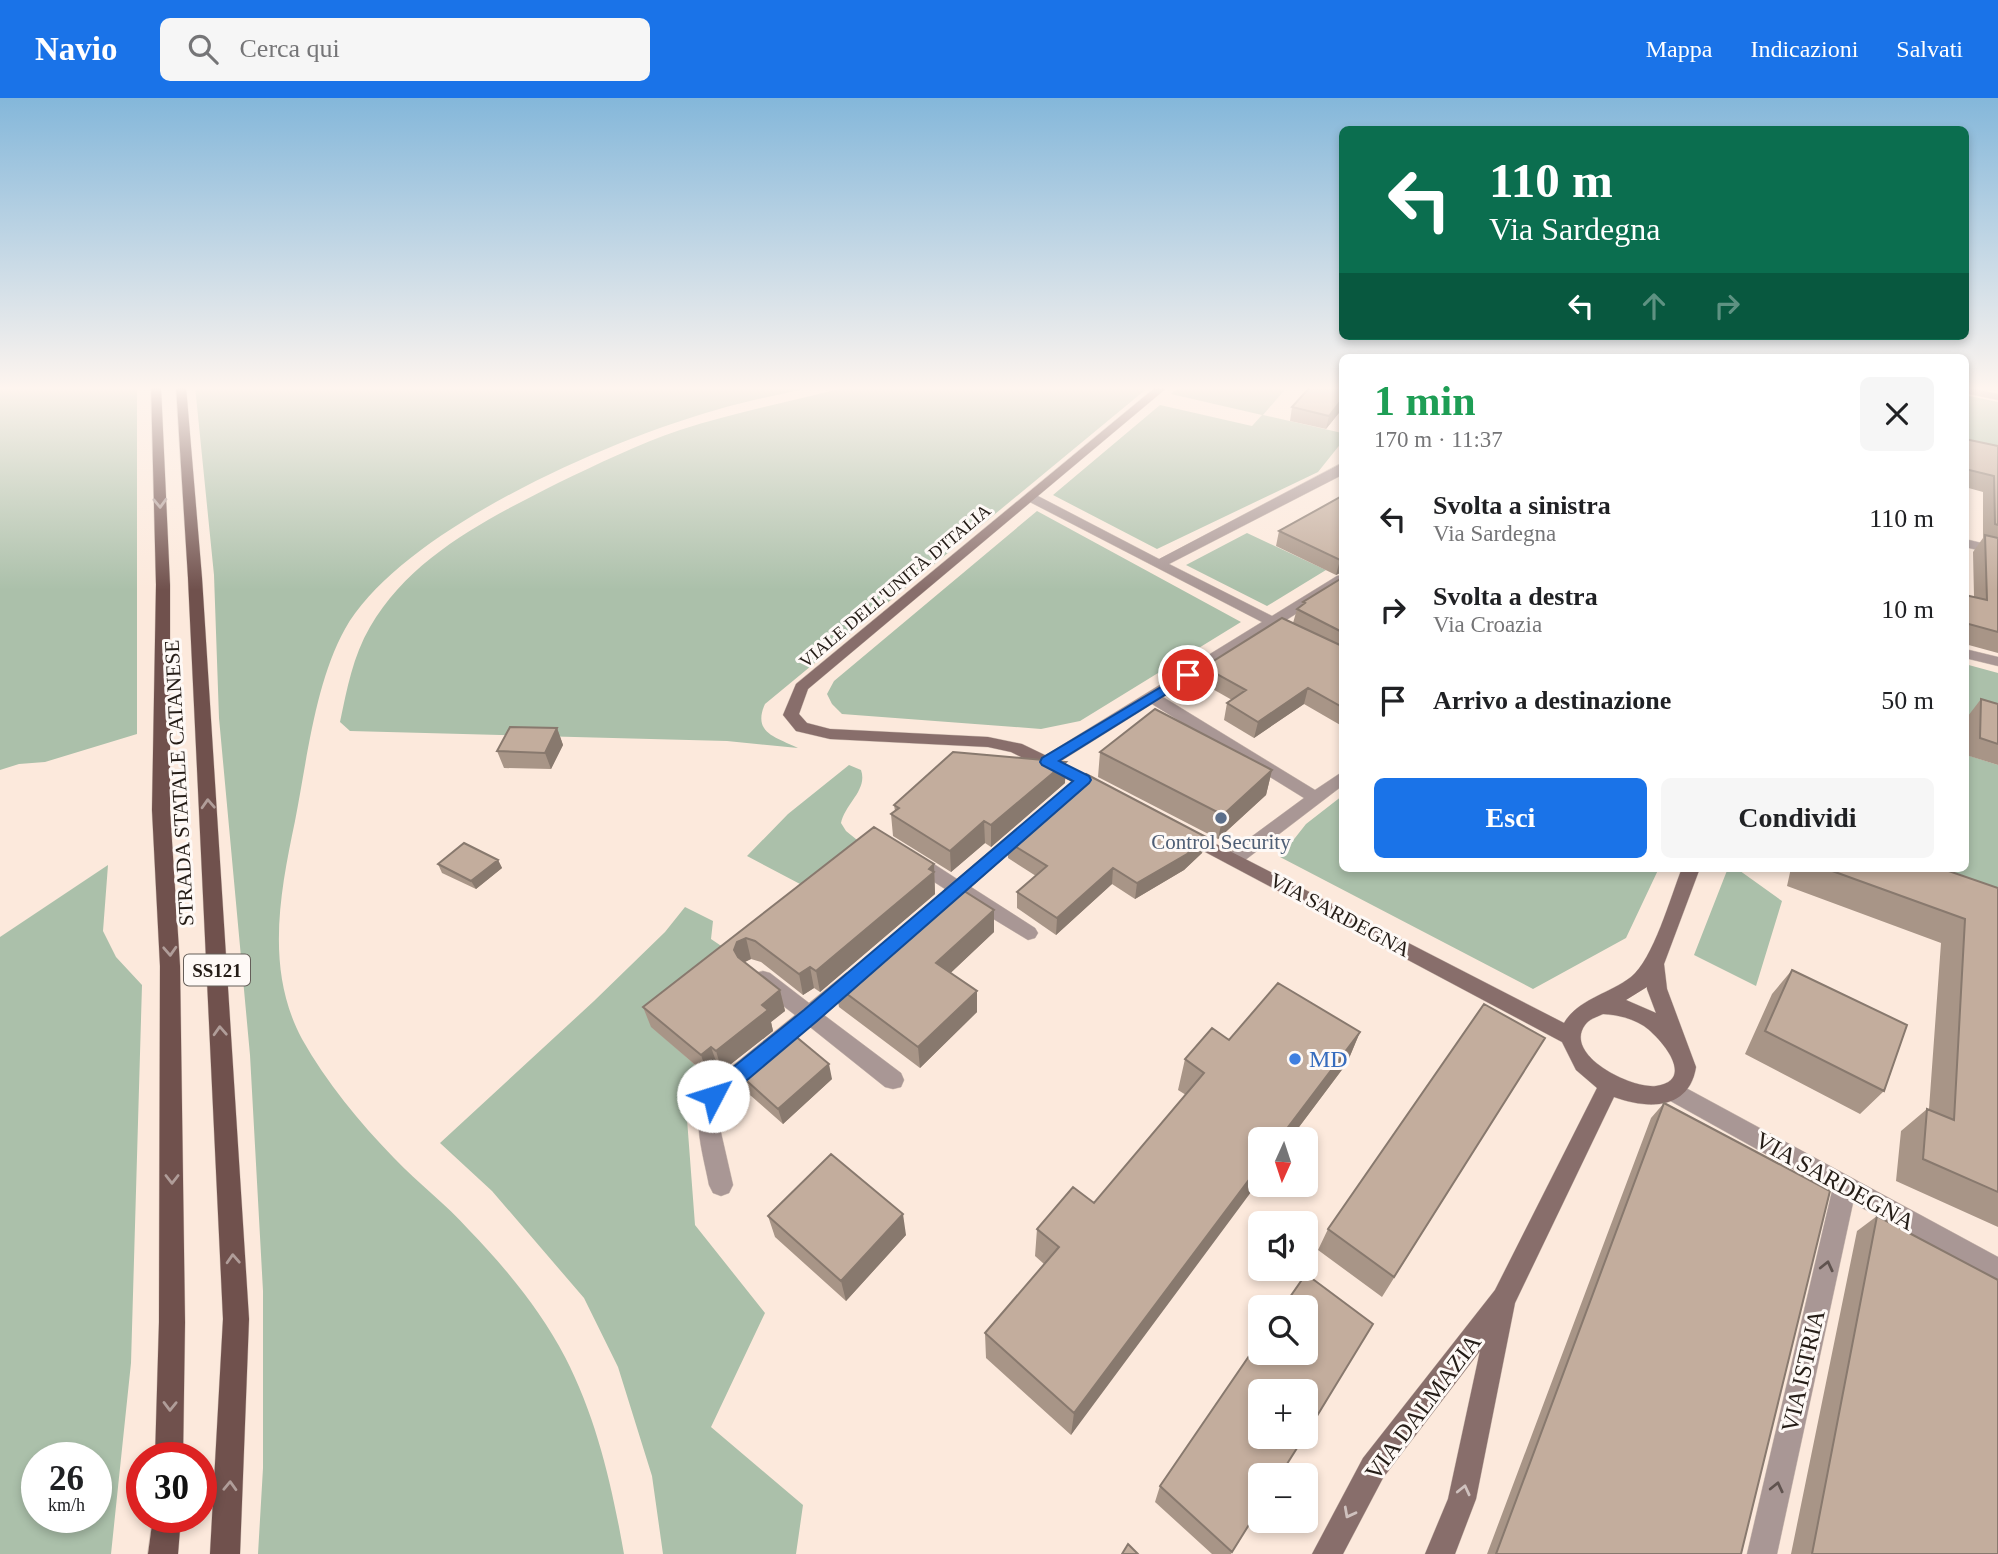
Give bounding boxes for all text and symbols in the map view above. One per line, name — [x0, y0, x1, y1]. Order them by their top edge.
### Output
search box — [160, 18, 650, 81]
icon: search — [184, 30, 222, 68]
text: Navio — [35, 31, 118, 67]
text: Cerca qui — [240, 34, 340, 63]
text: Mappa — [1646, 36, 1712, 62]
text: Indicazioni — [1750, 36, 1858, 62]
text: Salvati — [1896, 36, 1963, 62]
text: 110 m — [1489, 153, 1613, 208]
icon: left — [1374, 154, 1465, 245]
text: Via Sardegna — [1489, 211, 1660, 247]
icon: left — [1562, 287, 1600, 325]
icon: ahead — [1635, 287, 1673, 325]
icon: right — [1708, 287, 1746, 325]
button: close — [1860, 377, 1934, 451]
text: 1 min — [1374, 378, 1476, 424]
text: 170 m · 11:37 — [1374, 427, 1503, 452]
text: Svolta a sinistra — [1433, 491, 1611, 520]
one-way arrow — [153, 498, 168, 509]
street label: VIALE DELL'UNITÀ D'ITALIA — [795, 499, 994, 672]
icon: left — [1374, 500, 1412, 538]
text: 110 m — [1869, 504, 1934, 533]
text: Via Sardegna — [1433, 521, 1556, 546]
text: Svolta a destra — [1433, 582, 1598, 611]
icon: right — [1374, 591, 1412, 629]
text: 10 m — [1881, 595, 1934, 624]
text: Via Croazia — [1433, 612, 1542, 637]
street label: STRADA STATALE CATANESE — [160, 639, 198, 927]
pin — [1158, 645, 1218, 705]
icon: arrive — [1169, 656, 1207, 694]
icon: arrive — [1374, 682, 1412, 720]
text: Arrivo a destinazione — [1433, 686, 1671, 715]
text: 50 m — [1881, 686, 1934, 715]
button: Esci — [1374, 778, 1647, 858]
button: Condividi — [1661, 778, 1934, 858]
one-way arrow — [201, 799, 216, 810]
marker: Control Security — [1213, 810, 1229, 826]
place label: Control Security — [1151, 830, 1291, 854]
street label: VIA SARDEGNA — [1266, 868, 1415, 963]
one-way arrow — [162, 946, 177, 957]
road number: SS121 — [184, 954, 250, 986]
one-way arrow — [213, 1026, 228, 1037]
place label: MD — [1309, 1046, 1348, 1072]
marker: MD — [1287, 1051, 1303, 1067]
position arrow — [676, 1059, 750, 1133]
street label: VIA SARDEGNA — [1751, 1126, 1920, 1236]
north arrow — [1248, 1127, 1318, 1197]
map controls — [1248, 1127, 1318, 1533]
one-way arrow — [164, 1174, 180, 1184]
button: sound — [1248, 1211, 1318, 1281]
one-way arrow — [226, 1253, 241, 1264]
one-way arrow — [1819, 1260, 1834, 1272]
button: search — [1248, 1295, 1318, 1365]
street label: VIA ISTRIA — [1776, 1307, 1830, 1435]
street label: VIA DALMAZIA — [1360, 1329, 1487, 1485]
button: + — [1248, 1379, 1318, 1449]
one-way arrow — [163, 1401, 178, 1412]
speed limit sign: 30 — [126, 1442, 217, 1533]
text: 26 — [49, 1459, 84, 1498]
button: − — [1248, 1463, 1318, 1533]
one-way arrow — [222, 1480, 237, 1491]
one-way arrow — [1768, 1482, 1783, 1494]
one-way arrow — [1456, 1484, 1470, 1496]
text: km/h — [48, 1495, 85, 1515]
one-way arrow — [1344, 1506, 1357, 1518]

